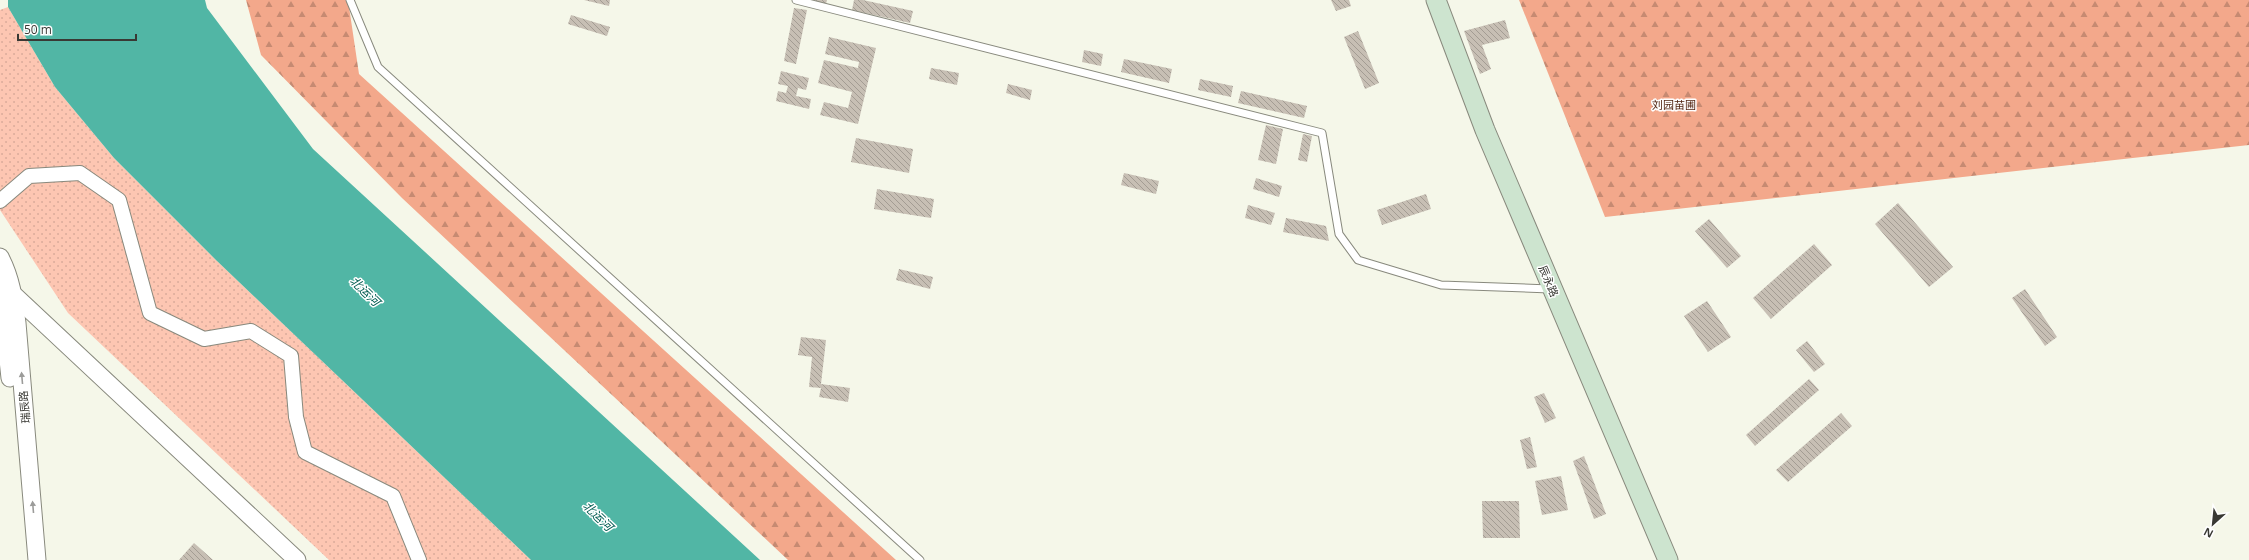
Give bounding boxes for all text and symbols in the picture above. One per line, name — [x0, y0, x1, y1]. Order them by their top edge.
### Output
scale bar — [18, 16, 136, 42]
text: 50 m — [24, 21, 52, 38]
park label: 刘园苗圃 — [1652, 97, 1696, 112]
street label: 辰永路 — [1536, 263, 1562, 299]
water label: 北运河 — [346, 272, 385, 311]
one-way arrow — [18, 372, 25, 384]
street label: 瑞辰路 — [15, 390, 33, 424]
water label: 北运河 — [579, 497, 618, 536]
one-way arrow — [29, 501, 36, 513]
north arrow — [2193, 504, 2233, 544]
text: N — [2201, 525, 2216, 542]

